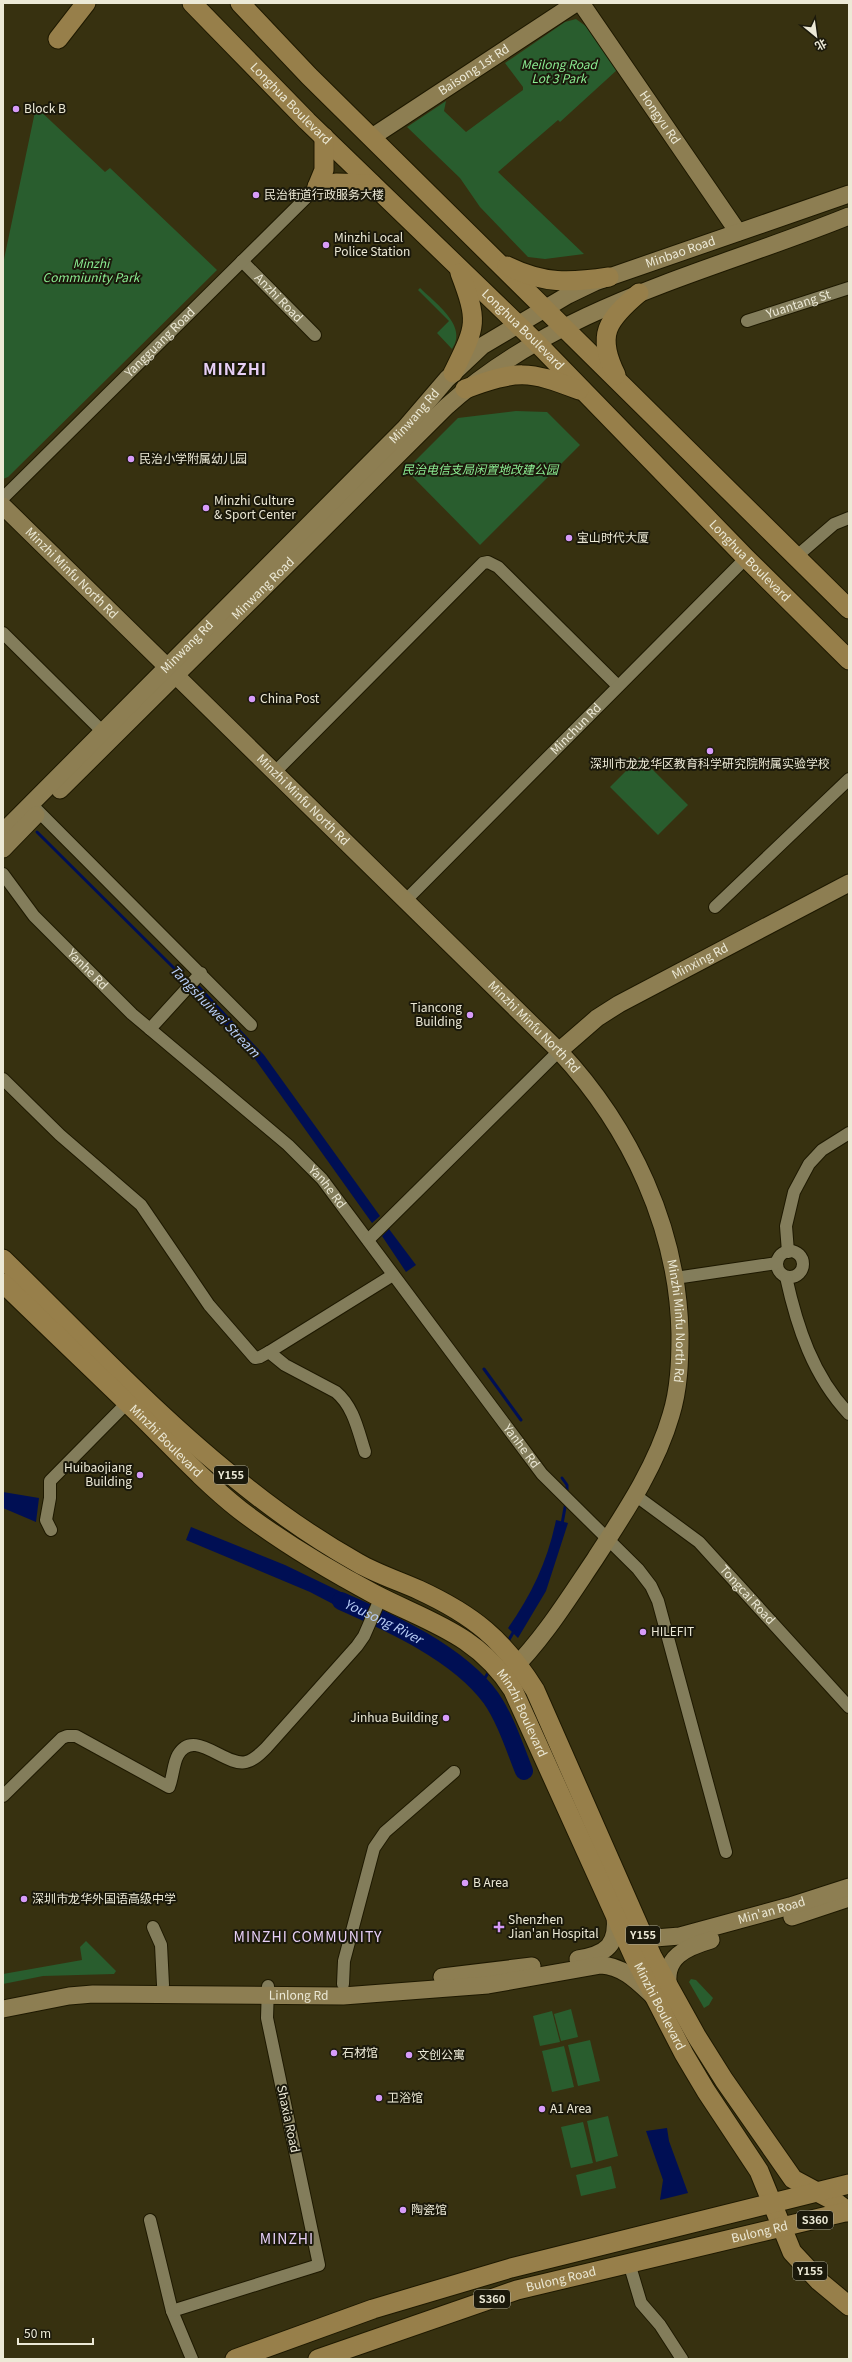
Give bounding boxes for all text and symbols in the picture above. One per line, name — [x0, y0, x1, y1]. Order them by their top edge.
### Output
north arrow — [796, 16, 836, 56]
text: 北 — [813, 36, 830, 55]
street label: Baisong 1st Rd — [434, 39, 512, 98]
park label: Meilong Road Lot 3 Park — [521, 55, 598, 86]
street label: Longhua Boulevard — [247, 58, 336, 147]
street label: Hongyu Rd — [636, 87, 685, 147]
place label: Block B — [24, 99, 66, 116]
marker: Block B — [11, 104, 21, 114]
place label: 民治街道行政服务大楼 — [264, 185, 384, 202]
marker: 民治街道行政服务大楼 — [251, 190, 261, 200]
place label: Minzhi Local Police Station — [334, 228, 410, 259]
street label: Minbao Road — [643, 231, 717, 271]
marker: Minzhi Local Police Station — [321, 240, 331, 250]
park label: Minzhi Commiunity Park — [43, 254, 141, 285]
street label: Anzhi Road — [252, 269, 308, 325]
street label: Longhua Boulevard — [479, 284, 569, 373]
street label: Yuantang St — [763, 284, 833, 322]
street label: Yangguang Road — [119, 303, 198, 381]
district label: MINZHI — [203, 356, 267, 380]
street label: Minwang Rd — [384, 384, 442, 446]
place label: 民治小学附属幼儿园 — [139, 449, 247, 466]
marker: 民治小学附属幼儿园 — [126, 454, 136, 464]
park label: 民治电信支局闲置地改建公园 — [402, 460, 560, 477]
place label: Minzhi Culture & Sport Center — [214, 491, 296, 522]
marker: Minzhi Culture & Sport Center — [201, 503, 211, 513]
street label: Longhua Boulevard — [706, 515, 795, 605]
street label: Minzhi Minfu North Rd — [22, 523, 123, 622]
place label: 宝山时代大厦 — [577, 528, 649, 545]
marker: 宝山时代大厦 — [564, 533, 574, 543]
street label: Minwang Road — [227, 553, 297, 622]
street label: Minwang Rd — [156, 616, 216, 676]
place label: China Post — [260, 689, 320, 706]
marker: China Post — [247, 694, 257, 704]
street label: Minchun Rd — [546, 699, 604, 757]
marker: 深圳市龙龙华区教育科学研究院附属实验学校 — [705, 746, 715, 756]
street label: Minzhi Minfu North Rd — [254, 750, 354, 848]
place label: 深圳市龙龙华区教育科学研究院附属实验学校 — [590, 754, 830, 771]
street label: Minxing Rd — [668, 938, 730, 982]
street label: Yanhe Rd — [64, 944, 113, 993]
water label: Tangshuiwei Stream — [166, 960, 265, 1062]
street label: Minzhi Minfu North Rd — [485, 976, 585, 1076]
place label: Tiancong Building — [410, 998, 462, 1029]
marker: Tiancong Building — [465, 1010, 475, 1020]
street label: Yanhe Rd — [305, 1160, 351, 1211]
street label: Minzhi Minfu North Rd — [664, 1258, 690, 1384]
street label: Minzhi Boulevard — [127, 1400, 207, 1480]
street label: Yanhe Rd — [500, 1419, 545, 1471]
place label: Huibaojiang Building — [64, 1458, 132, 1489]
road number: Y155 — [214, 1466, 248, 1484]
marker: Huibaojiang Building — [135, 1470, 145, 1480]
street label: Tongcai Road — [717, 1561, 780, 1627]
water label: Yousong River — [341, 1594, 428, 1649]
place label: HILEFIT — [651, 1622, 694, 1639]
marker: HILEFIT — [638, 1627, 648, 1637]
street label: Minzhi Boulevard — [494, 1665, 552, 1759]
place label: Jinhua Building — [350, 1708, 438, 1725]
marker: Jinhua Building — [441, 1713, 451, 1723]
place label: B Area — [473, 1873, 509, 1890]
marker: B Area — [460, 1878, 470, 1888]
place label: 深圳市龙华外国语高级中学 — [32, 1889, 176, 1906]
street label: Min'an Road — [736, 1892, 807, 1927]
marker: 深圳市龙华外国语高级中学 — [19, 1894, 29, 1904]
place label: Shenzhen Jian'an Hospital — [508, 1910, 599, 1941]
marker: Shenzhen Jian'an Hospital — [493, 1921, 505, 1933]
district label: MINZHI COMMUNITY — [234, 1926, 382, 1946]
road number: Y155 — [626, 1926, 660, 1944]
street label: Minzhi Boulevard — [631, 1959, 690, 2053]
street label: Linlong Rd — [269, 1985, 329, 2003]
place label: 石材馆 — [342, 2043, 378, 2060]
place label: 文创公寓 — [417, 2045, 465, 2062]
marker: 石材馆 — [329, 2048, 339, 2058]
marker: 文创公寓 — [404, 2050, 414, 2060]
street label: Shaxia Road — [274, 2083, 305, 2154]
place label: 卫浴馆 — [387, 2088, 423, 2105]
marker: 卫浴馆 — [374, 2093, 384, 2103]
place label: A1 Area — [550, 2099, 592, 2116]
marker: A1 Area — [537, 2104, 547, 2114]
place label: 陶瓷馆 — [411, 2200, 447, 2217]
marker: 陶瓷馆 — [398, 2205, 408, 2215]
road number: S360 — [797, 2211, 833, 2229]
street label: Bulong Rd — [729, 2216, 789, 2246]
district label: MINZHI — [260, 2228, 314, 2248]
street label: Bulong Road — [524, 2262, 598, 2295]
road number: Y155 — [793, 2262, 827, 2280]
road number: S360 — [474, 2290, 510, 2308]
scale bar — [18, 2320, 93, 2346]
text: 50 m — [24, 2324, 51, 2341]

